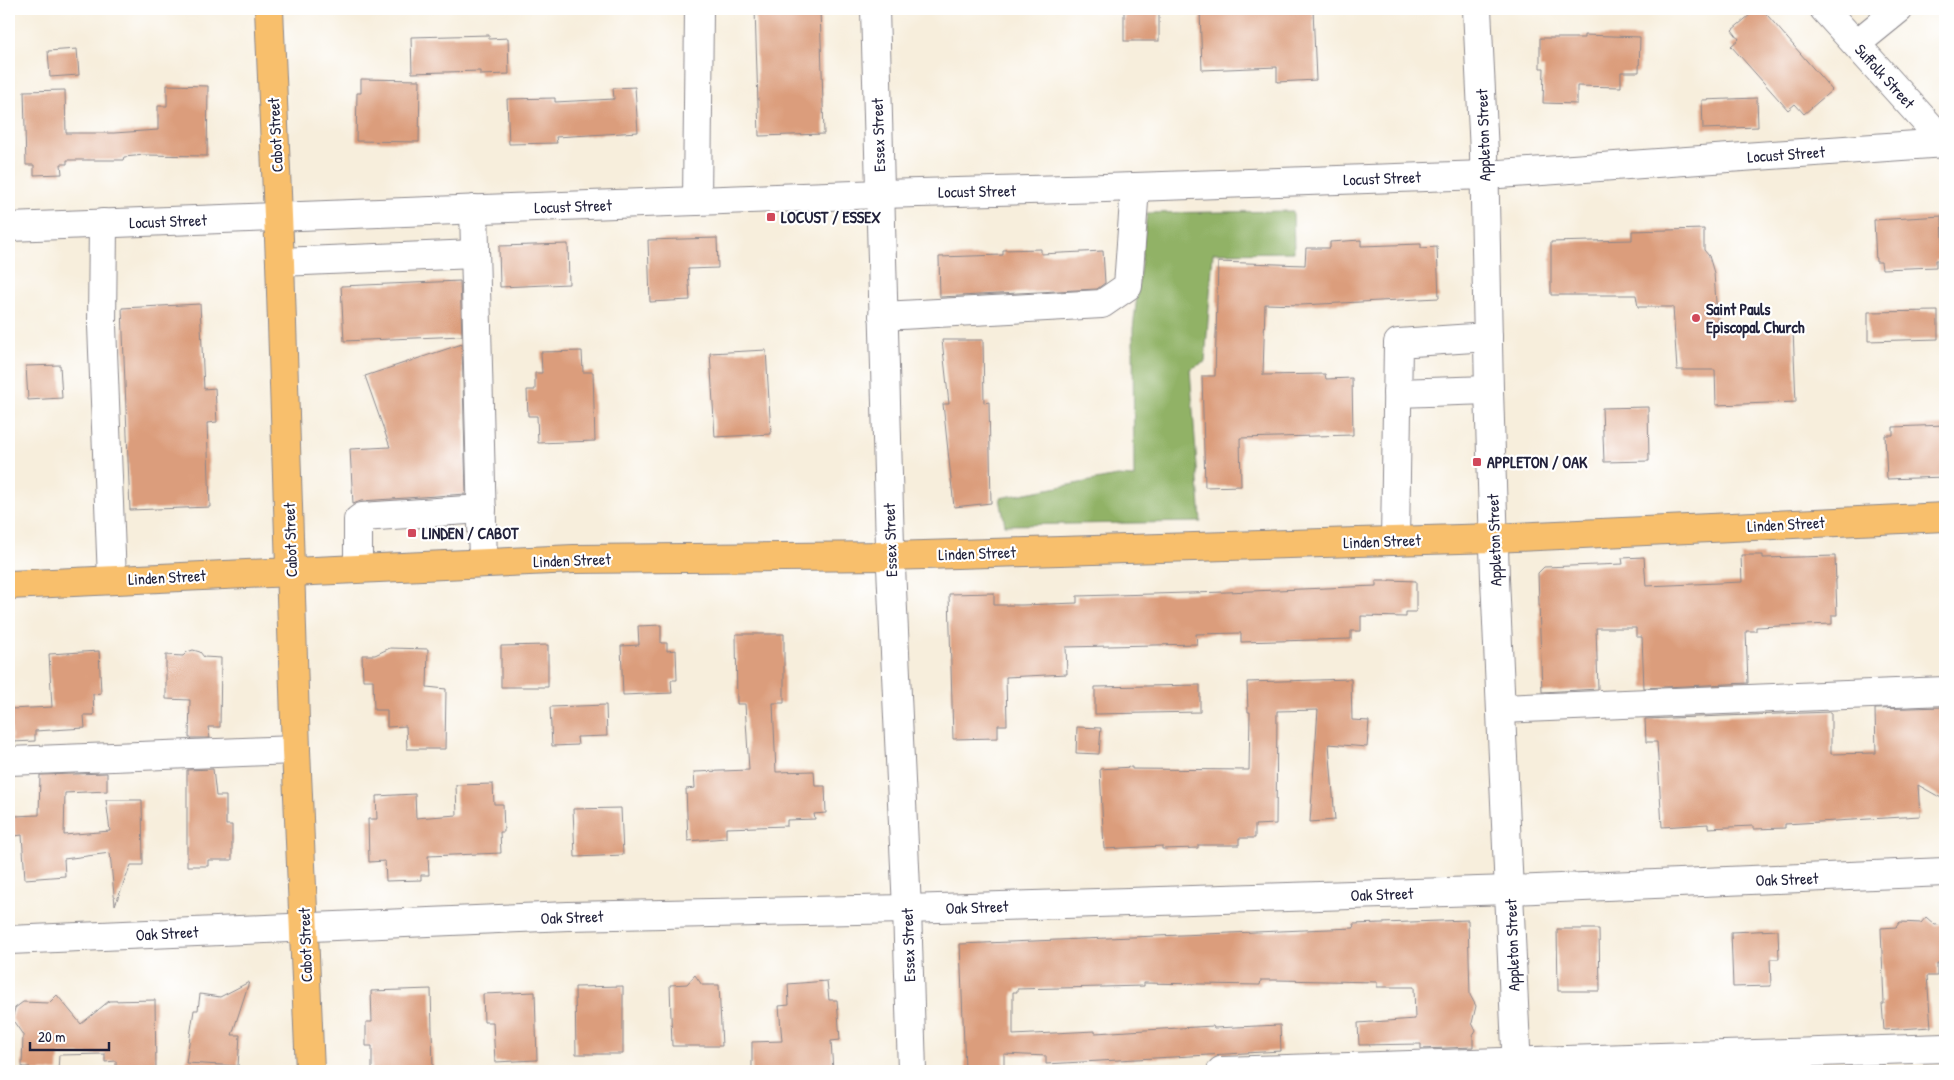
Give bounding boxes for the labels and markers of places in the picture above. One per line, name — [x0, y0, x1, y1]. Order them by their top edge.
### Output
place label: LOCUST / ESSEX — [781, 206, 881, 228]
marker: LOCUST / ESSEX — [765, 211, 777, 223]
place label: Saint Pauls Episcopal Church — [1706, 298, 1805, 339]
marker: Saint Pauls Episcopal Church — [1690, 312, 1702, 324]
place label: APPLETON / OAK — [1487, 451, 1588, 473]
marker: APPLETON / OAK — [1471, 456, 1483, 468]
place label: LINDEN / CABOT — [422, 522, 519, 544]
marker: LINDEN / CABOT — [406, 527, 418, 539]

